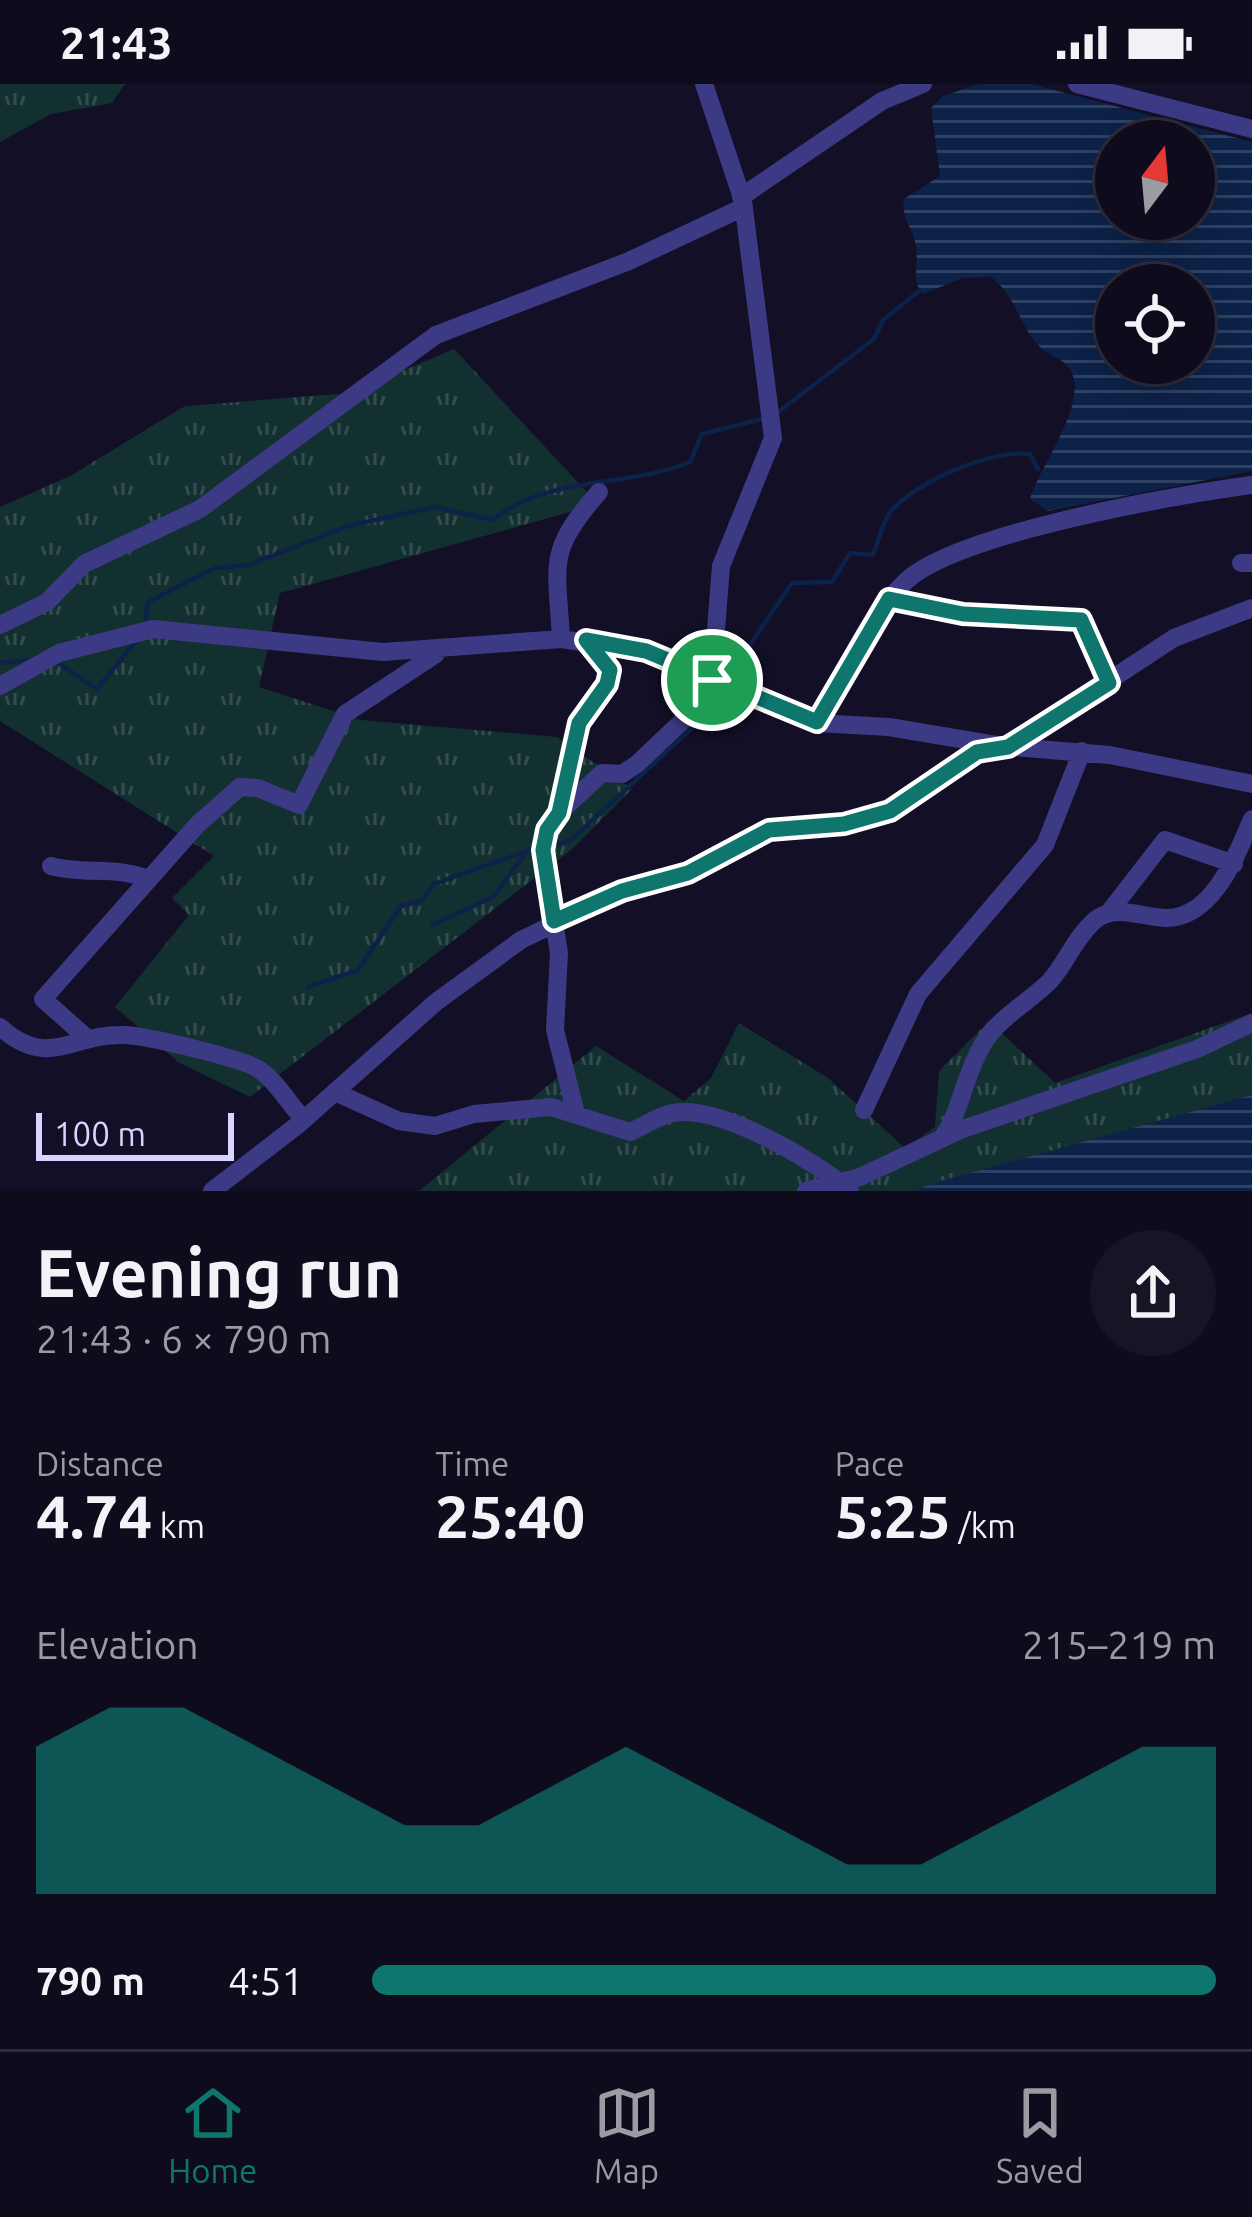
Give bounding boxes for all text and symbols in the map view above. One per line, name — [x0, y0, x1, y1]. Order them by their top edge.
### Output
text: 21:43 — [60, 17, 173, 68]
north arrow — [1095, 120, 1215, 240]
map controls — [1095, 120, 1215, 384]
button: locate — [1095, 264, 1215, 384]
pin — [661, 629, 763, 731]
icon: arrive — [679, 647, 745, 713]
scale bar — [36, 1107, 234, 1160]
text: 100 m — [54, 1115, 146, 1152]
button: share — [1090, 1230, 1216, 1356]
text: Evening run — [36, 1235, 402, 1309]
text: 21:43 · 6 × 790 m — [36, 1317, 331, 1360]
text: Distance — [36, 1445, 164, 1482]
text: Time — [435, 1445, 509, 1482]
text: Pace — [835, 1445, 905, 1482]
text: 4.74 — [36, 1482, 152, 1549]
text: 25:40 — [435, 1482, 585, 1549]
text: 5:25 — [835, 1482, 951, 1549]
text: km — [152, 1507, 205, 1544]
text: /km — [951, 1507, 1016, 1544]
text: Elevation — [36, 1623, 199, 1666]
text: 215–219 m — [1022, 1623, 1216, 1666]
text: 790 m — [36, 1959, 145, 2002]
text: 4:51 — [228, 1959, 304, 2002]
tab: Home — [168, 2080, 257, 2189]
tab: Map — [594, 2080, 660, 2189]
tab: Saved — [996, 2080, 1084, 2189]

